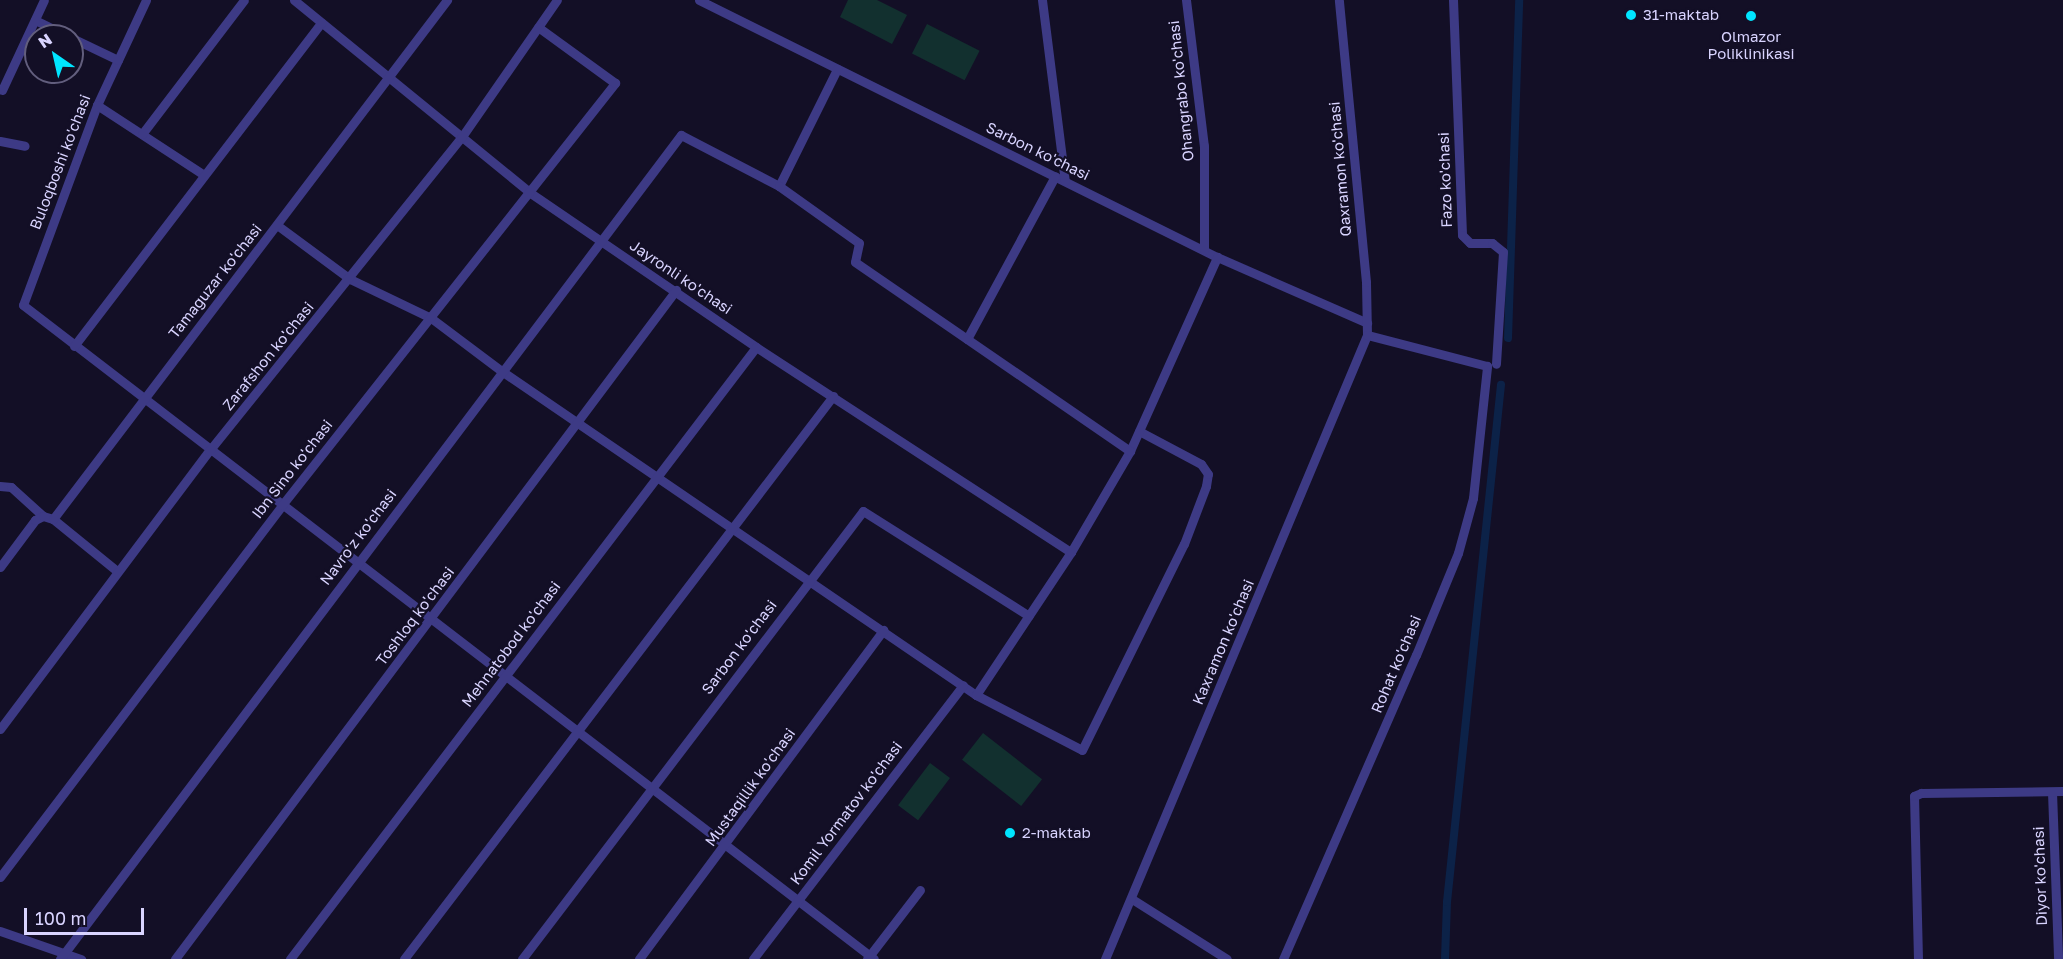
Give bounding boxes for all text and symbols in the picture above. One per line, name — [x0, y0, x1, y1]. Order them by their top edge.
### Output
place label: 31-maktab — [1643, 6, 1719, 24]
marker: Olmazor Poliklinikasi — [1742, 7, 1760, 25]
marker: 31-maktab — [1624, 8, 1638, 22]
street label: Ohangrabo ko'chasi — [1165, 20, 1197, 162]
north arrow — [24, 24, 84, 84]
place label: Olmazor Poliklinikasi — [1708, 27, 1794, 62]
text: N — [34, 29, 56, 52]
street label: Buloqboshi ko'chasi — [26, 92, 94, 232]
street label: Qaxramon ko'chasi — [1325, 101, 1355, 237]
street label: Sarbon ko'chasi — [983, 118, 1093, 184]
street label: Fazo ko'chasi — [1434, 132, 1456, 228]
street label: Tamaguzar ko'chasi — [165, 220, 265, 342]
street label: Jayronli ko'chasi — [626, 236, 736, 318]
street label: Zarafshon ko'chasi — [219, 298, 317, 414]
street label: Ibn Sino ko'chasi — [248, 416, 336, 522]
street label: Navro'z ko'chasi — [316, 485, 400, 589]
street label: Toshloq ko'chasi — [372, 563, 458, 669]
street label: Kaxramon ko'chasi — [1188, 577, 1258, 707]
street label: Mehnatobod ko'chasi — [458, 578, 564, 710]
street label: Sarbon ko'chasi — [698, 596, 780, 698]
street label: Rohat ko'chasi — [1367, 612, 1425, 716]
street label: Mustaqillik ko'chasi — [701, 724, 799, 850]
street label: Komil Yormatov ko'chasi — [786, 738, 906, 888]
place label: 2-maktab — [1022, 824, 1091, 842]
marker: 2-maktab — [1003, 826, 1017, 840]
street label: Diyor ko'chasi — [2029, 826, 2051, 926]
scale bar — [27, 896, 147, 934]
text: 100 m — [35, 907, 86, 929]

